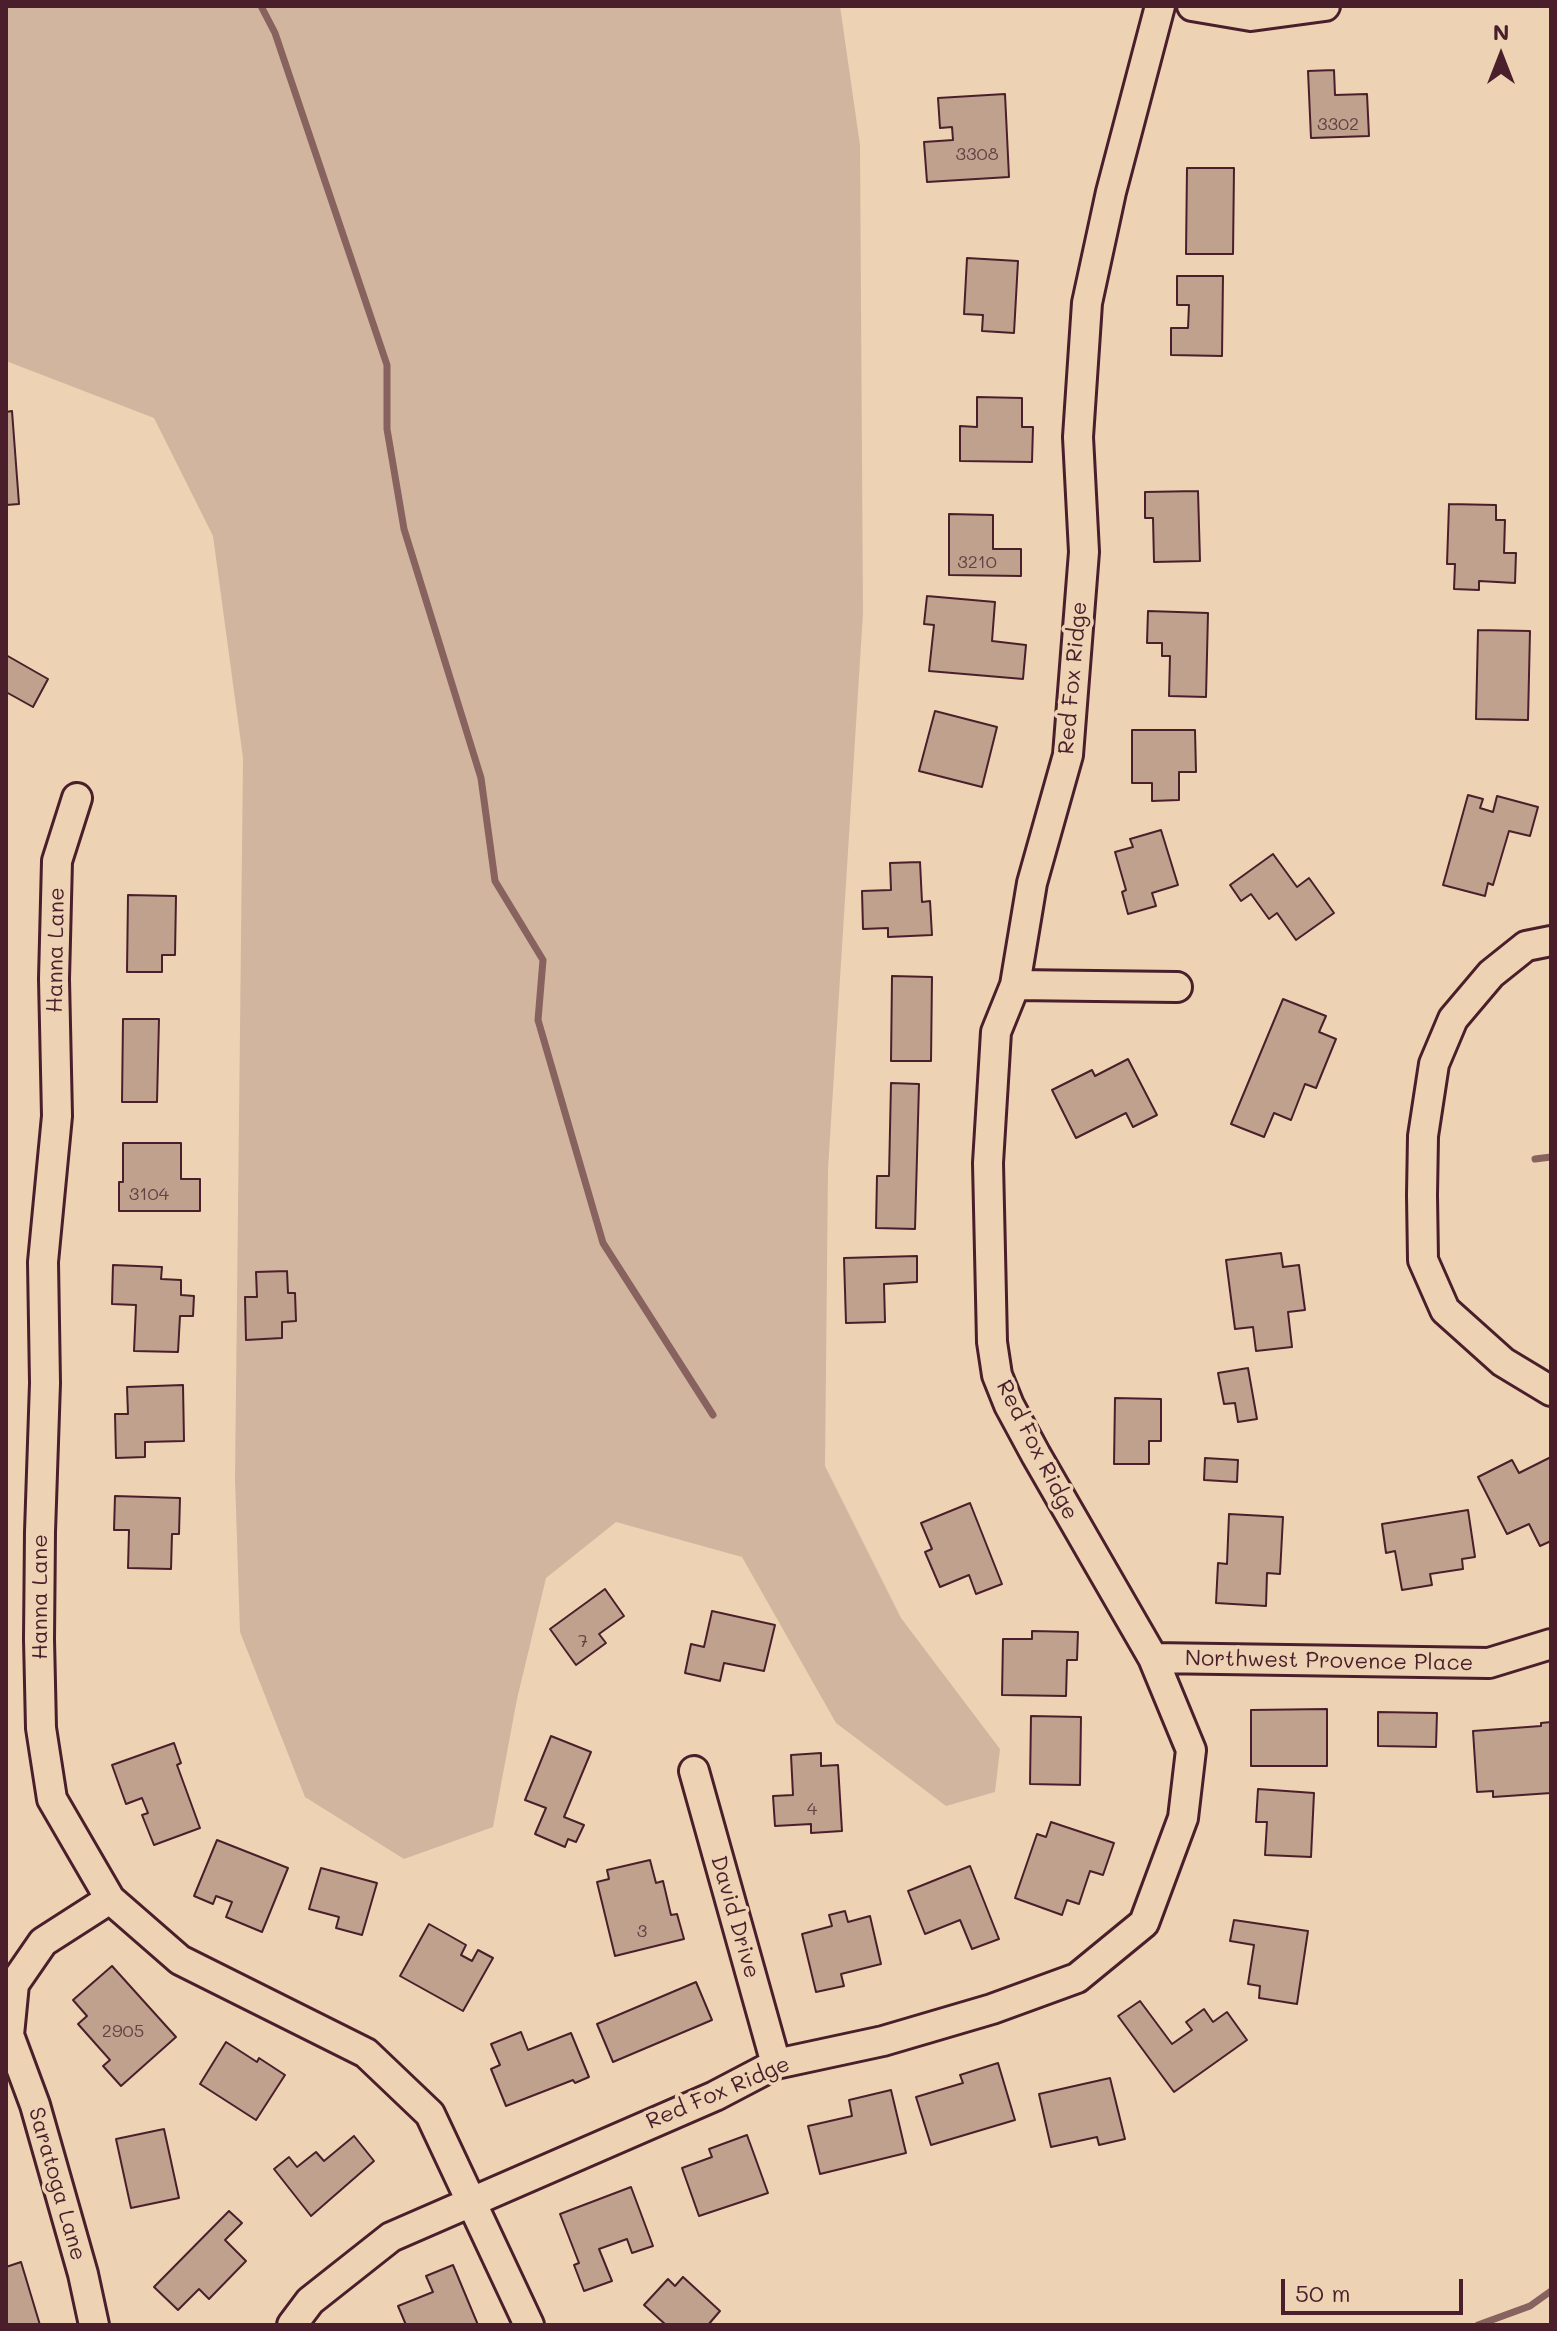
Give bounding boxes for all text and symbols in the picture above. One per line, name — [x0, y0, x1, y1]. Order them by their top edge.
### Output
north arrow — [1461, 16, 1541, 96]
text: N — [1493, 17, 1509, 46]
house number: 3302 — [1317, 113, 1359, 135]
house number: 3308 — [955, 143, 999, 165]
house number: 3210 — [957, 551, 997, 573]
street label: Red Fox Ridge — [1053, 600, 1093, 756]
street label: Hanna Lane — [42, 887, 70, 1013]
house number: 3104 — [129, 1183, 169, 1205]
street label: Red Fox Ridge — [990, 1376, 1084, 1524]
street label: Hanna Lane — [27, 1534, 53, 1660]
house number: 7 — [578, 1630, 588, 1652]
street label: Northwest Provence Place — [1185, 1645, 1473, 1677]
house number: 4 — [807, 1798, 817, 1820]
street label: David Drive — [705, 1853, 765, 1981]
house number: 3 — [637, 1920, 647, 1942]
house number: 2905 — [102, 2020, 144, 2042]
street label: Red Fox Ridge — [642, 2051, 794, 2135]
street label: Saratoga Lane — [23, 2104, 91, 2264]
scale bar — [1285, 2263, 1467, 2313]
text: 50 m — [1295, 2277, 1351, 2308]

